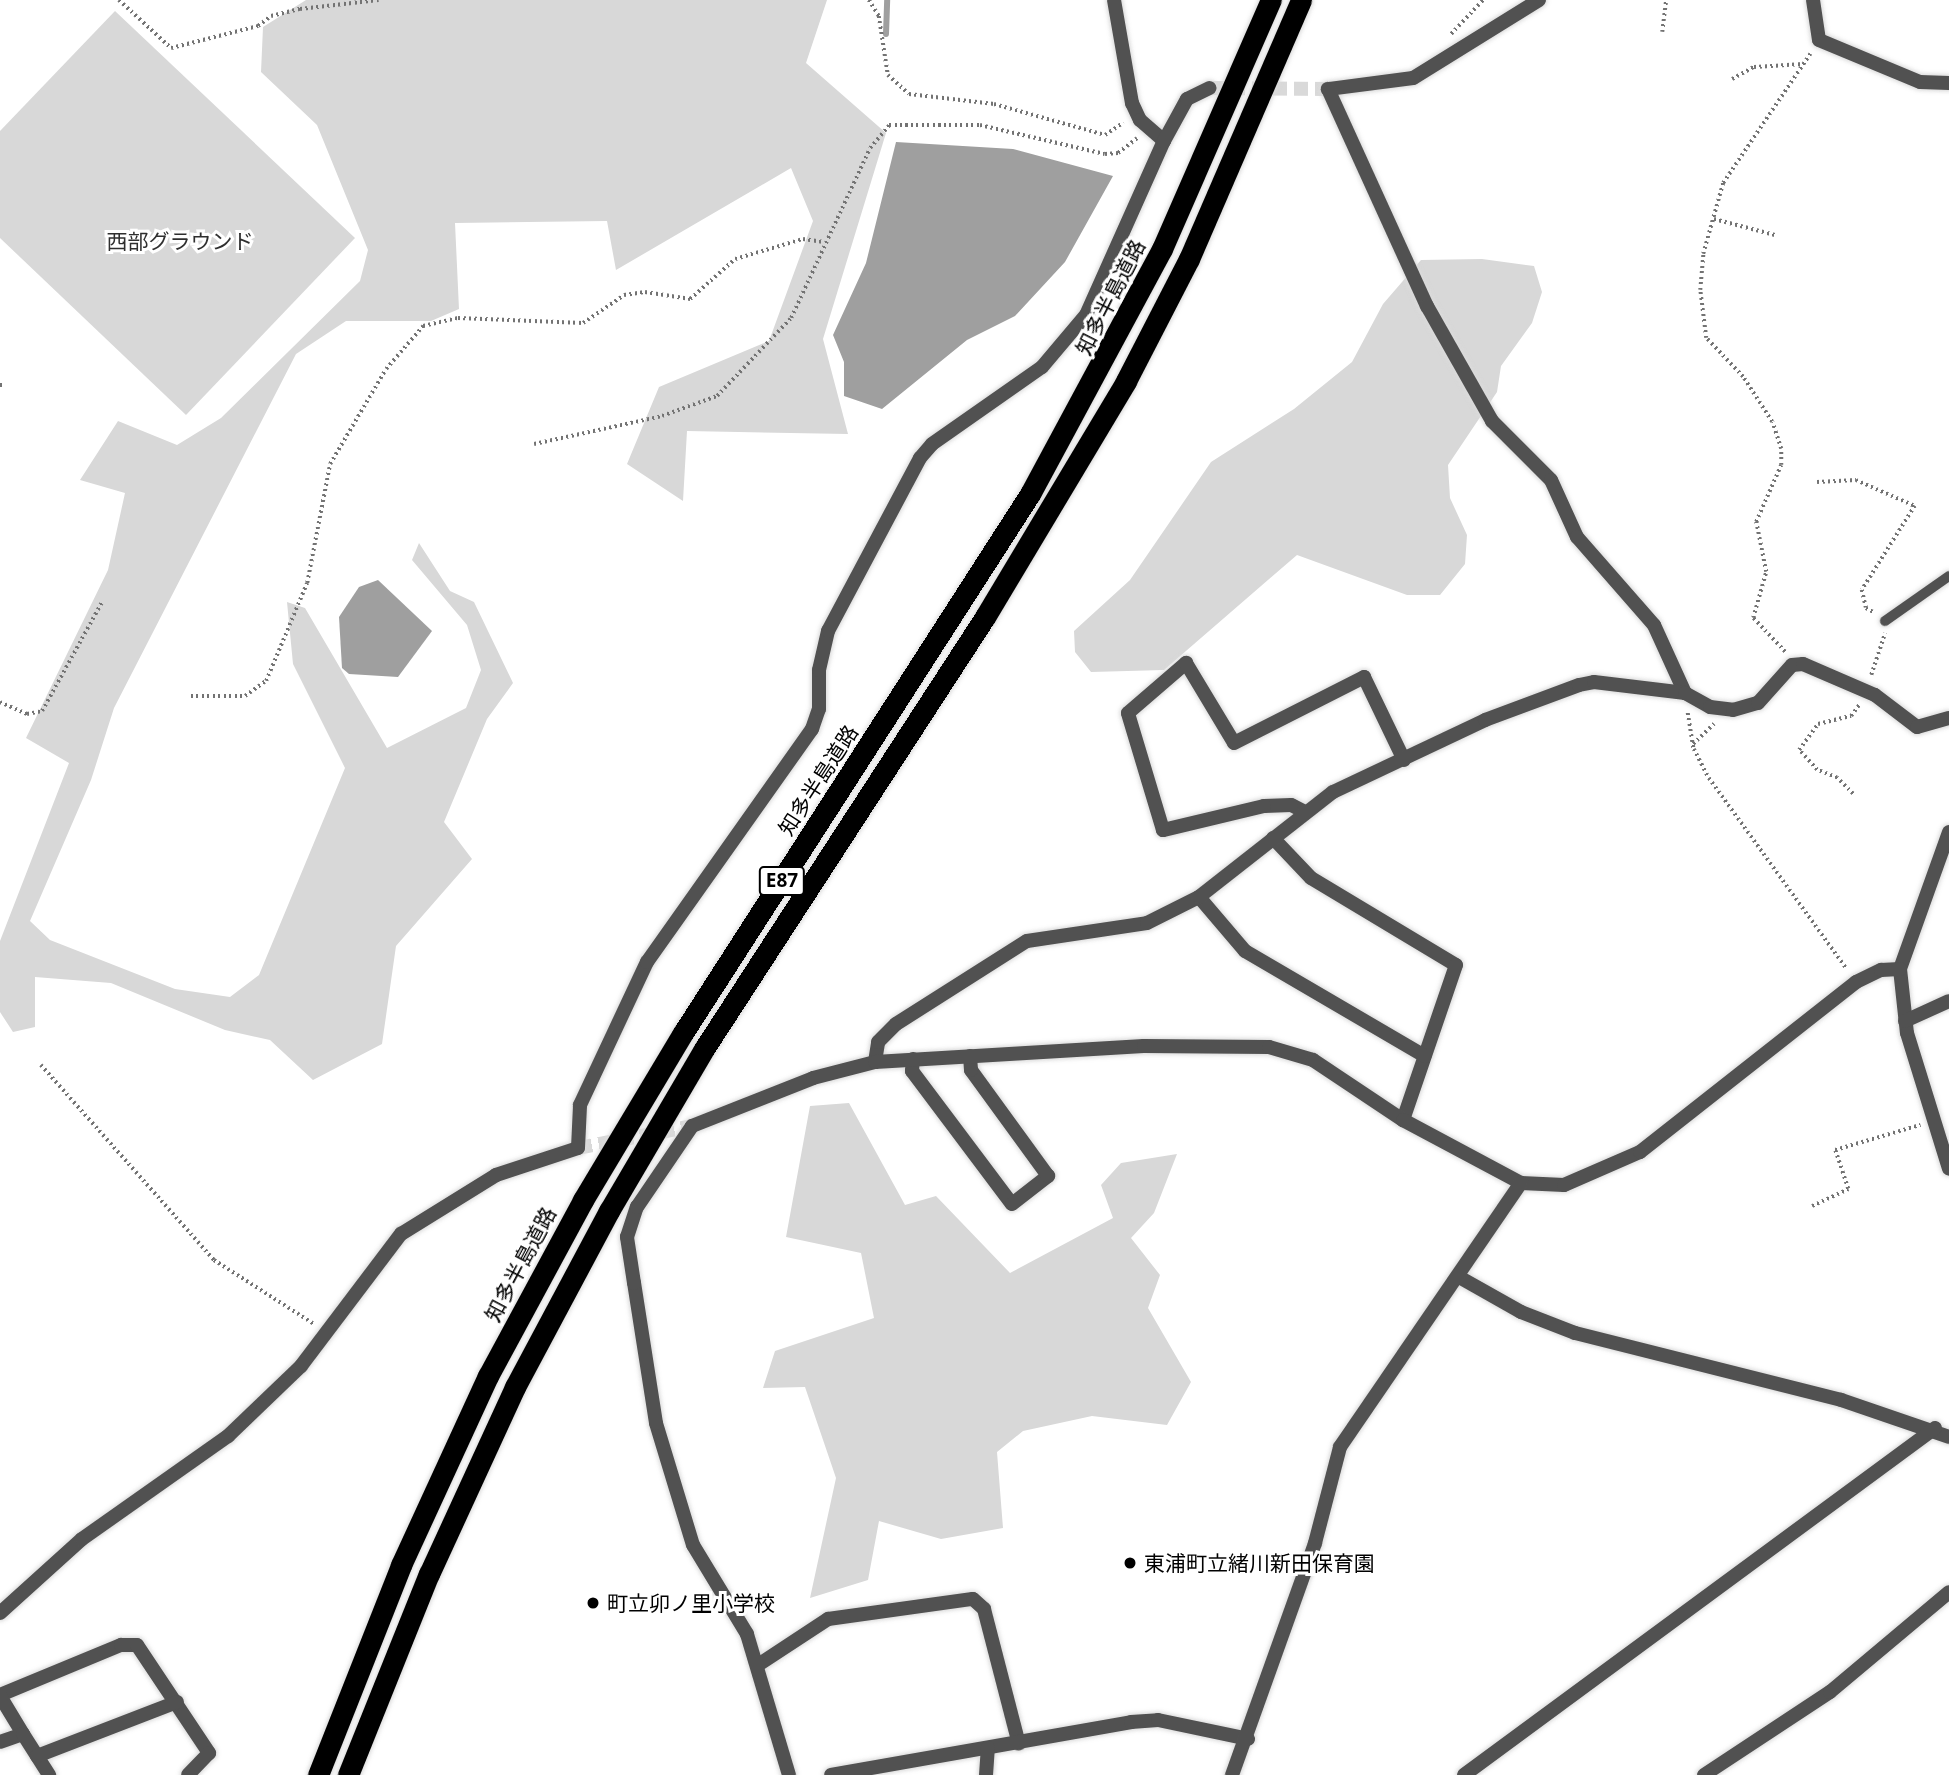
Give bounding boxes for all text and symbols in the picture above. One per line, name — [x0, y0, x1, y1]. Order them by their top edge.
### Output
park label: 西部グラウンド — [107, 228, 253, 254]
street label: 知多半島道路 — [1070, 235, 1150, 359]
street label: 知多半島道路 — [773, 720, 863, 840]
road number: E87 — [758, 866, 806, 897]
street label: 知多半島道路 — [479, 1202, 561, 1326]
place label: 東浦町立緒川新田保育園 — [1144, 1550, 1375, 1576]
marker: 東浦町立緒川新田保育園 — [1122, 1555, 1138, 1571]
place label: 町立卯ノ里小学校 — [607, 1590, 775, 1616]
marker: 町立卯ノ里小学校 — [585, 1595, 601, 1611]

